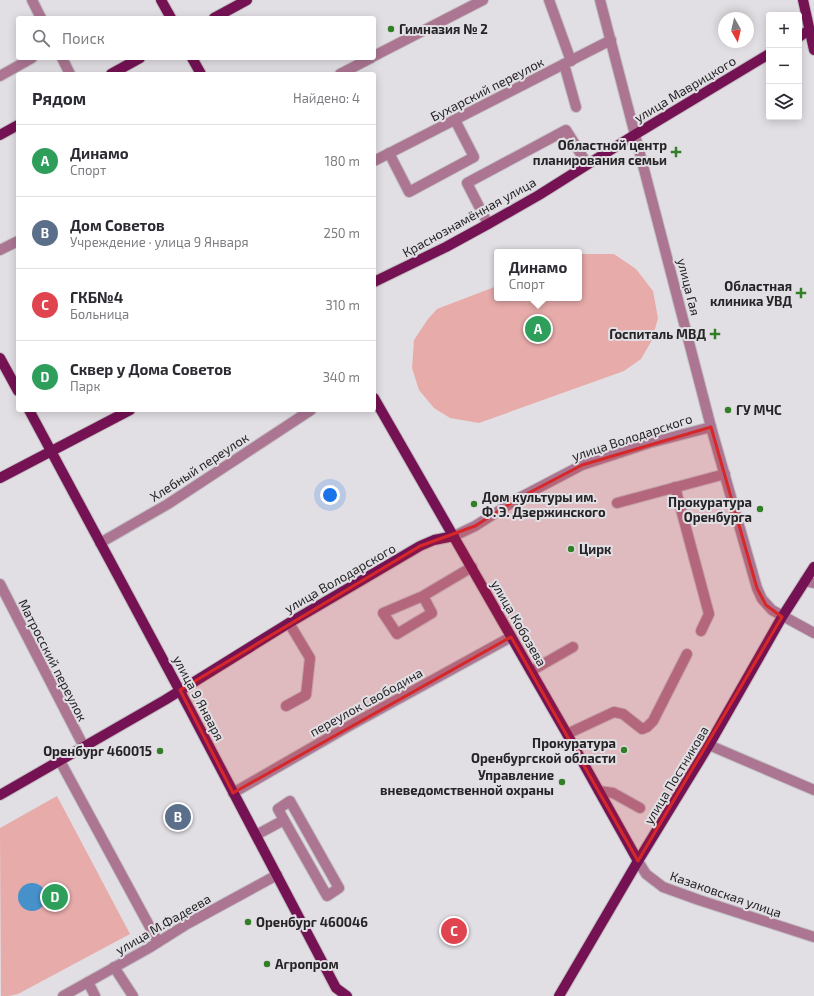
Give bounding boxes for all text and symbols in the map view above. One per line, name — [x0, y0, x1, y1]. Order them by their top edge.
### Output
north arrow — [718, 12, 754, 48]
map controls — [766, 12, 802, 120]
button: + — [766, 12, 802, 48]
search box — [16, 16, 376, 60]
place label: Гимназия № 2 — [399, 21, 488, 37]
marker: Гимназия № 2 — [386, 24, 396, 34]
icon: search — [30, 27, 52, 49]
text: Поиск — [62, 29, 105, 47]
button: − — [766, 48, 802, 84]
street label: улица Маврицкого — [631, 52, 739, 126]
street label: Бухарский переулок — [428, 53, 546, 125]
button: layers — [766, 84, 802, 120]
text: Рядом — [32, 88, 86, 108]
text: Найдено: 4 — [293, 90, 360, 106]
place label: Областной центр планирования семьи — [533, 137, 667, 168]
text: Динамо — [70, 144, 129, 162]
marker: Областной центр планирования семьи — [670, 146, 682, 158]
text: A — [41, 153, 49, 169]
text: 180 m — [325, 153, 360, 169]
text: Спорт — [70, 162, 106, 178]
street label: Краснознамённая улица — [399, 174, 539, 260]
text: Дом Советов — [70, 216, 165, 234]
text: B — [41, 225, 49, 241]
text: 250 m — [324, 225, 360, 241]
text: Учреждение · улица 9 Января — [70, 234, 249, 250]
popup — [494, 249, 582, 301]
street label: улица Гая — [674, 257, 704, 317]
text: Динамо — [509, 258, 567, 276]
text: Спорт — [509, 276, 545, 292]
place label: Областная клиника УВД — [710, 278, 792, 309]
marker: Областная клиника УВД — [795, 287, 807, 299]
text: ГКБ№4 — [70, 288, 123, 306]
text: C — [41, 297, 49, 313]
text: 310 m — [325, 297, 360, 313]
text: Больница — [70, 306, 129, 322]
pin: A — [525, 314, 551, 344]
place label: Госпиталь МВД — [609, 326, 706, 342]
marker: Госпиталь МВД — [709, 328, 721, 340]
text: Сквер у Дома Советов — [70, 360, 232, 378]
text: D — [41, 369, 49, 385]
text: 340 m — [323, 369, 360, 385]
text: Парк — [70, 378, 100, 394]
place label: ГУ МЧС — [736, 402, 782, 418]
marker: ГУ МЧС — [723, 405, 733, 415]
street label: улица Володарского — [570, 410, 694, 464]
street label: Хлебный переулок — [147, 429, 251, 505]
your location — [320, 485, 340, 505]
place label: Дом культуры им. Ф. Э. Дзержинского — [482, 489, 606, 520]
place label: Прокуратура Оренбурга — [668, 494, 752, 525]
marker: Дом культуры им. Ф. Э. Дзержинского — [469, 499, 479, 509]
marker: Прокуратура Оренбурга — [755, 504, 765, 514]
street label: улица Володарского — [282, 540, 398, 616]
place label: Цирк — [579, 541, 612, 557]
marker: Цирк — [566, 544, 576, 554]
street label: улица Кобозева — [488, 577, 550, 669]
street label: Матросский переулок — [15, 596, 91, 724]
street label: улица 9 Января — [170, 653, 228, 743]
street label: переулок Свободина — [307, 664, 425, 740]
street label: улица Постникова — [640, 723, 712, 827]
place label: Прокуратура Оренбургской области — [471, 735, 616, 766]
place label: Оренбург 460015 — [43, 743, 152, 759]
marker: Прокуратура Оренбургской области — [619, 745, 629, 755]
marker: Оренбург 460015 — [155, 746, 165, 756]
place label: Управление вневедомственной охраны — [380, 767, 554, 798]
marker: Управление вневедомственной охраны — [557, 777, 567, 787]
pin: B — [165, 802, 191, 832]
street label: Казаковская улица — [668, 867, 784, 921]
pin: D — [42, 882, 68, 912]
street label: улица М.Фадеева — [113, 890, 213, 958]
place label: Оренбург 460046 — [256, 914, 368, 930]
pin: C — [441, 916, 467, 946]
marker: Оренбург 460046 — [243, 917, 253, 927]
place label: Агропром — [275, 956, 339, 972]
marker: Агропром — [262, 959, 272, 969]

